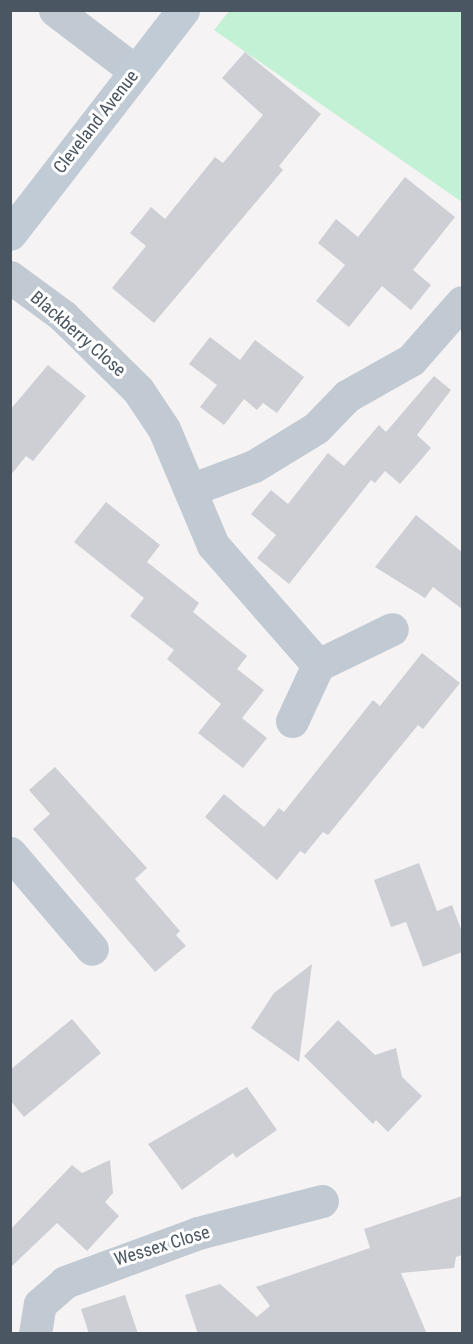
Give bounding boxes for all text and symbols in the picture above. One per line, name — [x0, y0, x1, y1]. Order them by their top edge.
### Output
street label: Cleveland Avenue — [49, 66, 143, 178]
street label: Blackberry Close — [26, 287, 130, 381]
street label: Wessex Close — [112, 1221, 212, 1271]

